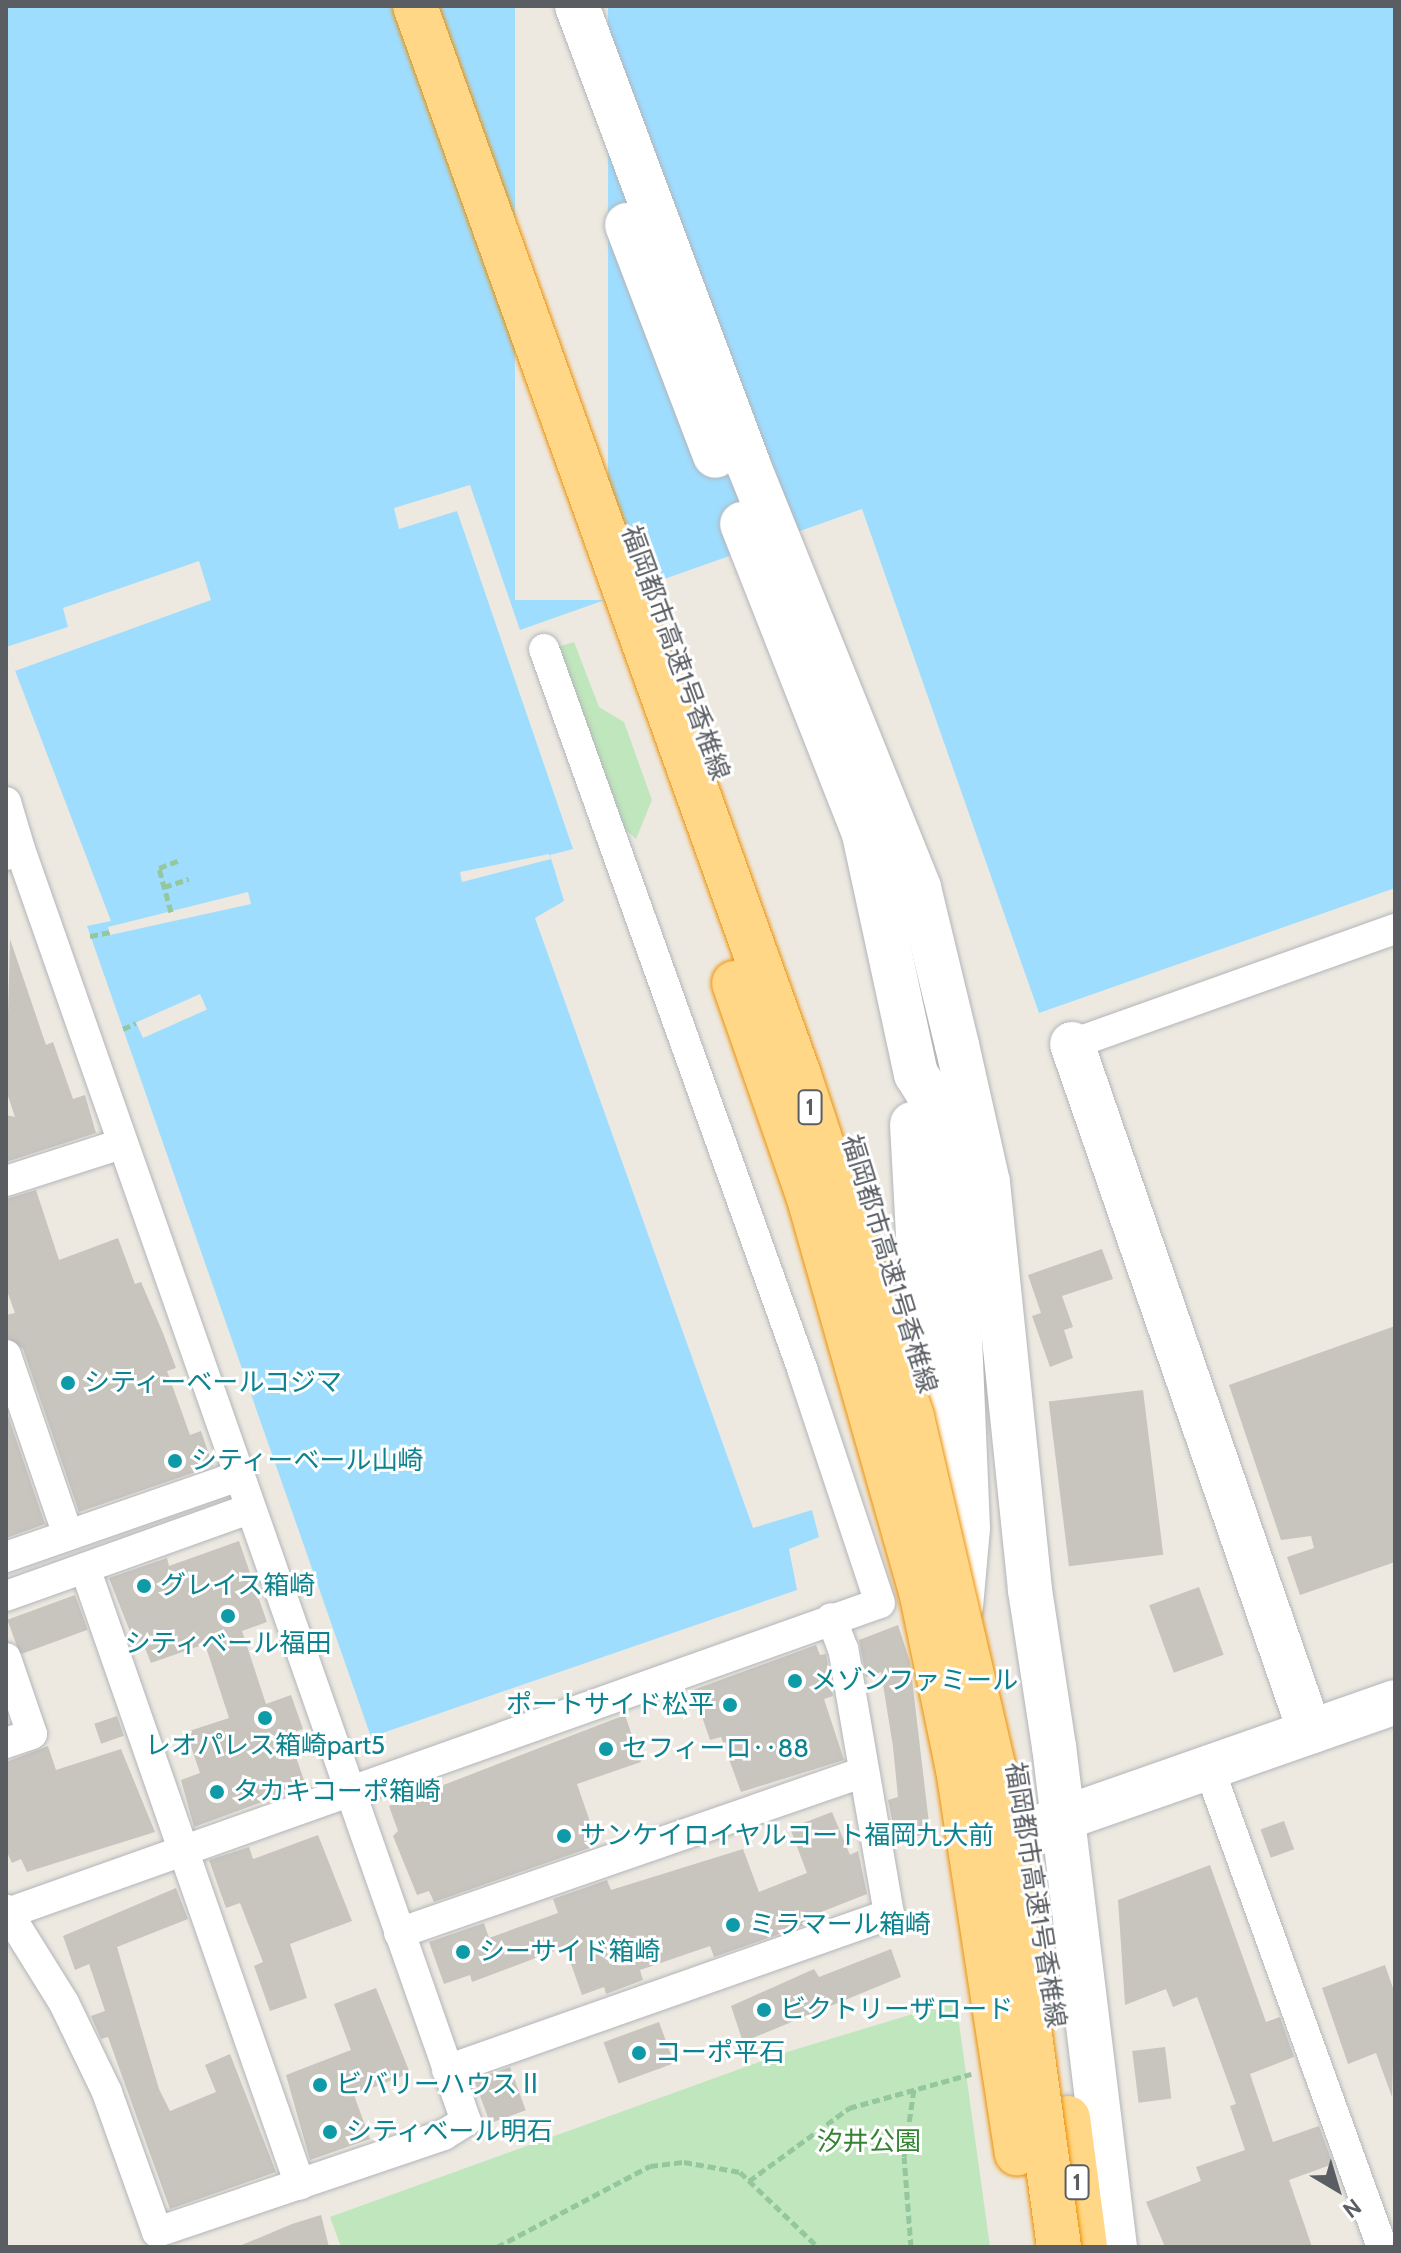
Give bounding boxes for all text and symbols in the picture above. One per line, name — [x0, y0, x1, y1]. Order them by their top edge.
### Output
street label: 福岡都市高速1号香椎線 — [614, 522, 736, 784]
road number: 1 — [796, 1087, 824, 1127]
street label: 福岡都市高速1号香椎線 — [835, 1131, 943, 1397]
place label: シティーベールコジマ — [84, 1367, 344, 1399]
marker: シティーベールコジマ — [59, 1374, 77, 1392]
place label: シティーベール山崎 — [191, 1445, 425, 1477]
marker: シティーベール山崎 — [166, 1452, 184, 1470]
place label: グレイス箱崎 — [160, 1570, 316, 1602]
marker: グレイス箱崎 — [135, 1577, 153, 1595]
marker: シティベール福田 — [219, 1607, 237, 1625]
place label: シティベール福田 — [124, 1628, 332, 1660]
place label: メゾンファミール — [811, 1665, 1019, 1697]
marker: メゾンファミール — [786, 1672, 804, 1690]
place label: ポートサイド松平 — [506, 1689, 714, 1721]
marker: ポートサイド松平 — [721, 1696, 739, 1714]
marker: レオパレス箱崎part5 — [256, 1709, 274, 1727]
place label: レオパレス箱崎part5 — [145, 1730, 385, 1762]
place label: セフィーロ‥88 — [622, 1733, 810, 1765]
marker: セフィーロ‥88 — [597, 1740, 615, 1758]
street label: 福岡都市高速1号香椎線 — [999, 1760, 1071, 2030]
place label: タカキコーポ箱崎 — [233, 1776, 441, 1808]
marker: タカキコーポ箱崎 — [208, 1783, 226, 1801]
place label: サンケイロイヤルコート福岡九大前 — [580, 1820, 996, 1852]
marker: サンケイロイヤルコート福岡九大前 — [555, 1827, 573, 1845]
place label: ミラマール箱崎 — [749, 1909, 931, 1941]
marker: ミラマール箱崎 — [724, 1916, 742, 1934]
place label: シーサイド箱崎 — [479, 1936, 661, 1968]
marker: シーサイド箱崎 — [454, 1943, 472, 1961]
place label: ビクトリーザロード — [780, 1994, 1014, 2026]
marker: ビクトリーザロード — [755, 2001, 773, 2019]
place label: コーポ平石 — [655, 2037, 785, 2069]
marker: コーポ平石 — [630, 2044, 648, 2062]
place label: ビバリーハウスⅡ — [336, 2069, 544, 2101]
marker: ビバリーハウスⅡ — [311, 2076, 329, 2094]
place label: シティベール明石 — [346, 2116, 554, 2148]
marker: シティベール明石 — [321, 2123, 339, 2141]
park label: 汐井公園 — [817, 2126, 921, 2158]
north arrow — [1297, 2149, 1377, 2229]
road number: 1 — [1063, 2162, 1091, 2202]
text: N — [1338, 2193, 1367, 2224]

